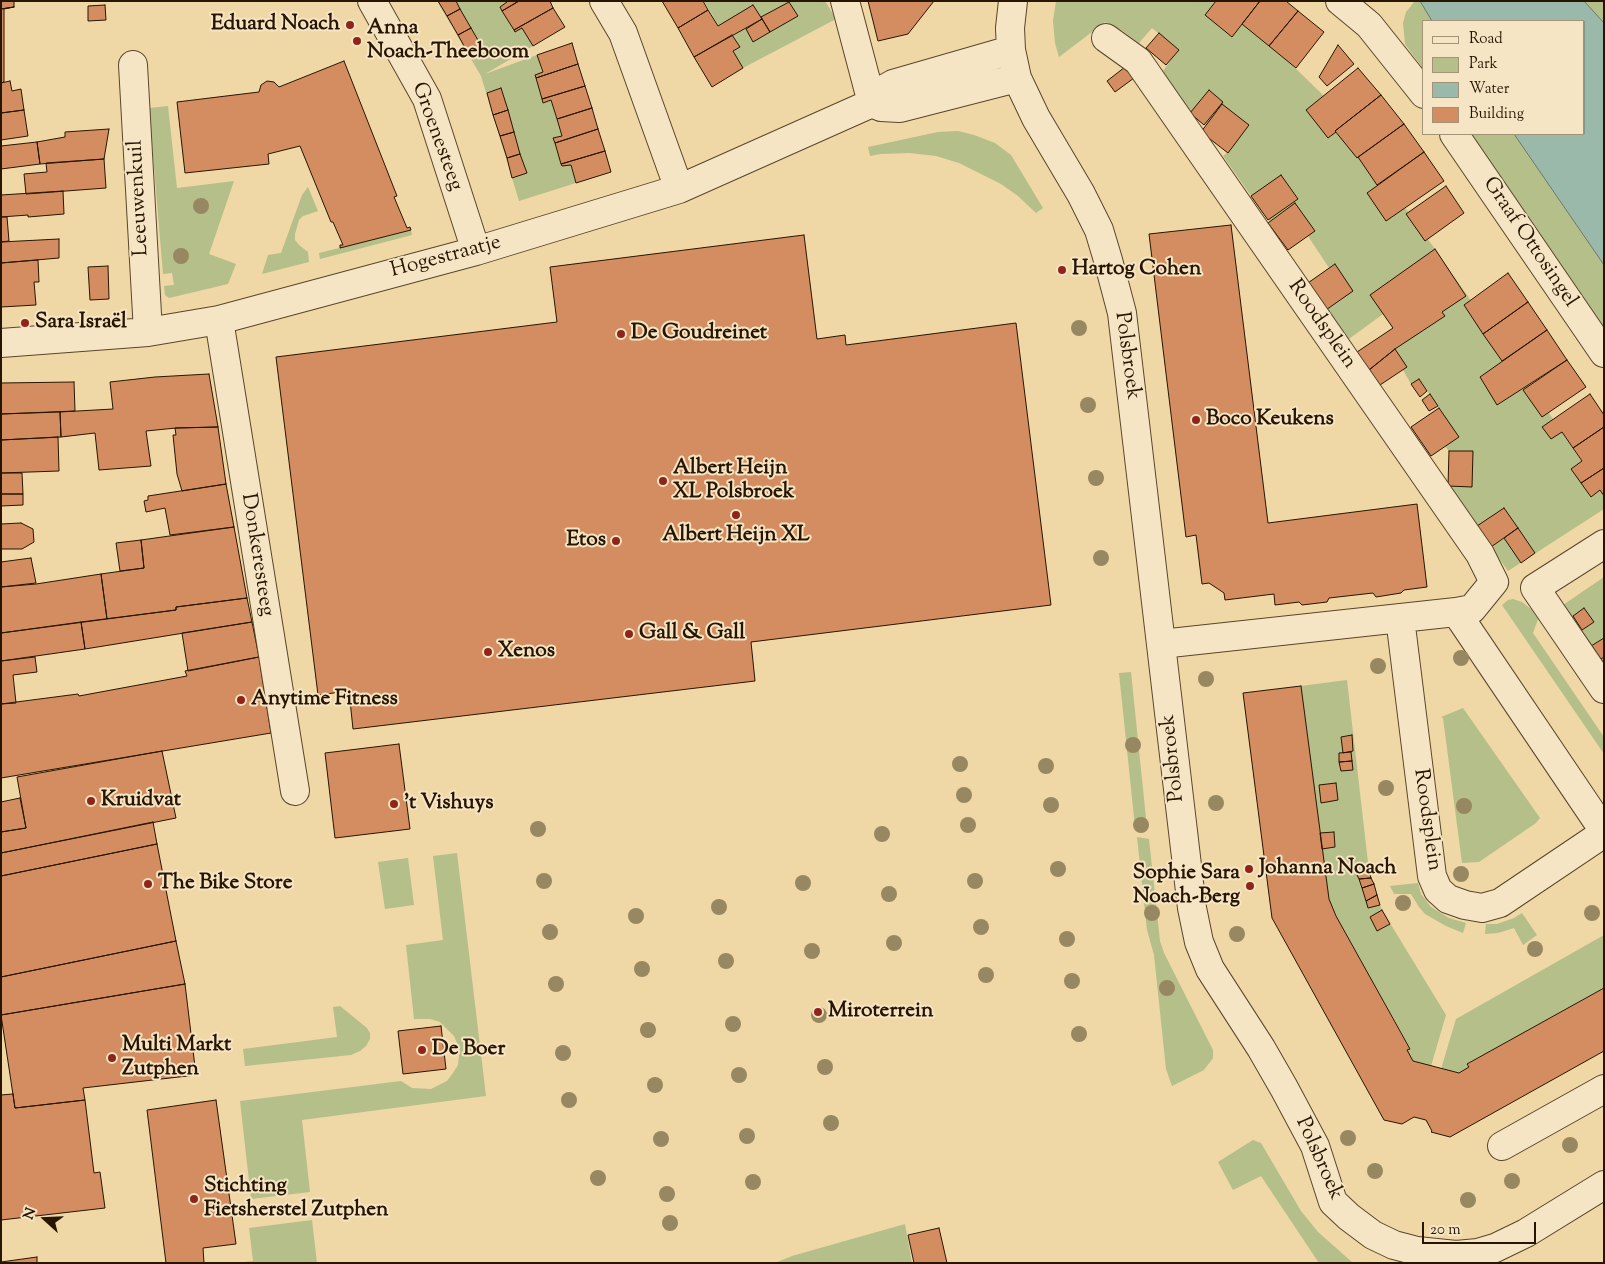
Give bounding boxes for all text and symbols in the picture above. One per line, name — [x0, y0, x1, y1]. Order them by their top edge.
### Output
place label: Eduard Noach — [211, 12, 340, 38]
place label: Anna Noach-Theeboom — [367, 16, 529, 66]
marker: Eduard Noach — [344, 19, 356, 31]
legend — [1422, 20, 1585, 135]
text: Road — [1469, 29, 1503, 50]
marker: Anna Noach-Theeboom — [351, 35, 363, 47]
text: Park — [1469, 54, 1498, 75]
street label: Groenesteeg — [405, 79, 467, 195]
text: Water — [1469, 79, 1509, 100]
text: Building — [1469, 104, 1524, 125]
street label: Leeuwenkuil — [124, 139, 156, 257]
street label: Graaf Ottosingel — [1476, 173, 1582, 313]
street label: Hogestraatje — [388, 231, 504, 285]
place label: Hartog Cohen — [1072, 257, 1201, 283]
marker: Hartog Cohen — [1056, 264, 1068, 276]
street label: Roodsplein — [1281, 276, 1361, 374]
place label: Sara Israël — [35, 310, 127, 336]
street label: Polsbroek — [1107, 311, 1145, 401]
marker: Sara Israël — [19, 317, 31, 329]
place label: De Goudreinet — [631, 321, 767, 347]
marker: De Goudreinet — [615, 328, 627, 340]
place label: Boco Keukens — [1206, 407, 1334, 433]
marker: Boco Keukens — [1190, 414, 1202, 426]
place label: Albert Heijn XL Polsbroek — [673, 456, 794, 506]
marker: Albert Heijn XL Polsbroek — [657, 475, 669, 487]
street label: Donkeresteeg — [234, 492, 278, 618]
marker: Albert Heijn XL — [730, 509, 742, 521]
place label: Albert Heijn XL — [662, 523, 810, 549]
place label: Etos — [566, 528, 606, 554]
marker: Etos — [610, 535, 622, 547]
place label: Gall & Gall — [639, 621, 745, 647]
marker: Gall & Gall — [623, 628, 635, 640]
place label: Xenos — [498, 639, 555, 665]
marker: Xenos — [482, 646, 494, 658]
place label: Anytime Fitness — [251, 687, 398, 713]
marker: Anytime Fitness — [235, 694, 247, 706]
street label: Polsbroek — [1157, 713, 1191, 803]
street label: Roodsplein — [1406, 767, 1446, 873]
place label: Kruidvat — [101, 788, 181, 814]
place label: 't Vishuys — [404, 791, 493, 817]
marker: Kruidvat — [85, 795, 97, 807]
marker: 't Vishuys — [388, 798, 400, 810]
place label: Johanna Noach — [1259, 856, 1397, 882]
place label: Sophie Sara Noach-Berg — [1133, 861, 1240, 911]
marker: Johanna Noach — [1243, 863, 1255, 875]
place label: The Bike Store — [158, 871, 292, 897]
marker: The Bike Store — [142, 878, 154, 890]
marker: Sophie Sara Noach-Berg — [1244, 880, 1256, 892]
place label: Miroterrein — [828, 999, 933, 1025]
marker: Miroterrein — [812, 1006, 824, 1018]
place label: Multi Markt Zutphen — [122, 1033, 231, 1083]
place label: De Boer — [432, 1037, 505, 1063]
marker: De Boer — [416, 1044, 428, 1056]
marker: Multi Markt Zutphen — [106, 1052, 118, 1064]
street label: Polsbroek — [1289, 1114, 1347, 1204]
place label: Stichting Fietsherstel Zutphen — [204, 1174, 388, 1224]
marker: Stichting Fietsherstel Zutphen — [188, 1193, 200, 1205]
north arrow — [20, 1194, 70, 1244]
text: N — [20, 1205, 42, 1223]
scale bar — [1425, 1212, 1539, 1244]
text: 20 m — [1430, 1220, 1461, 1241]

